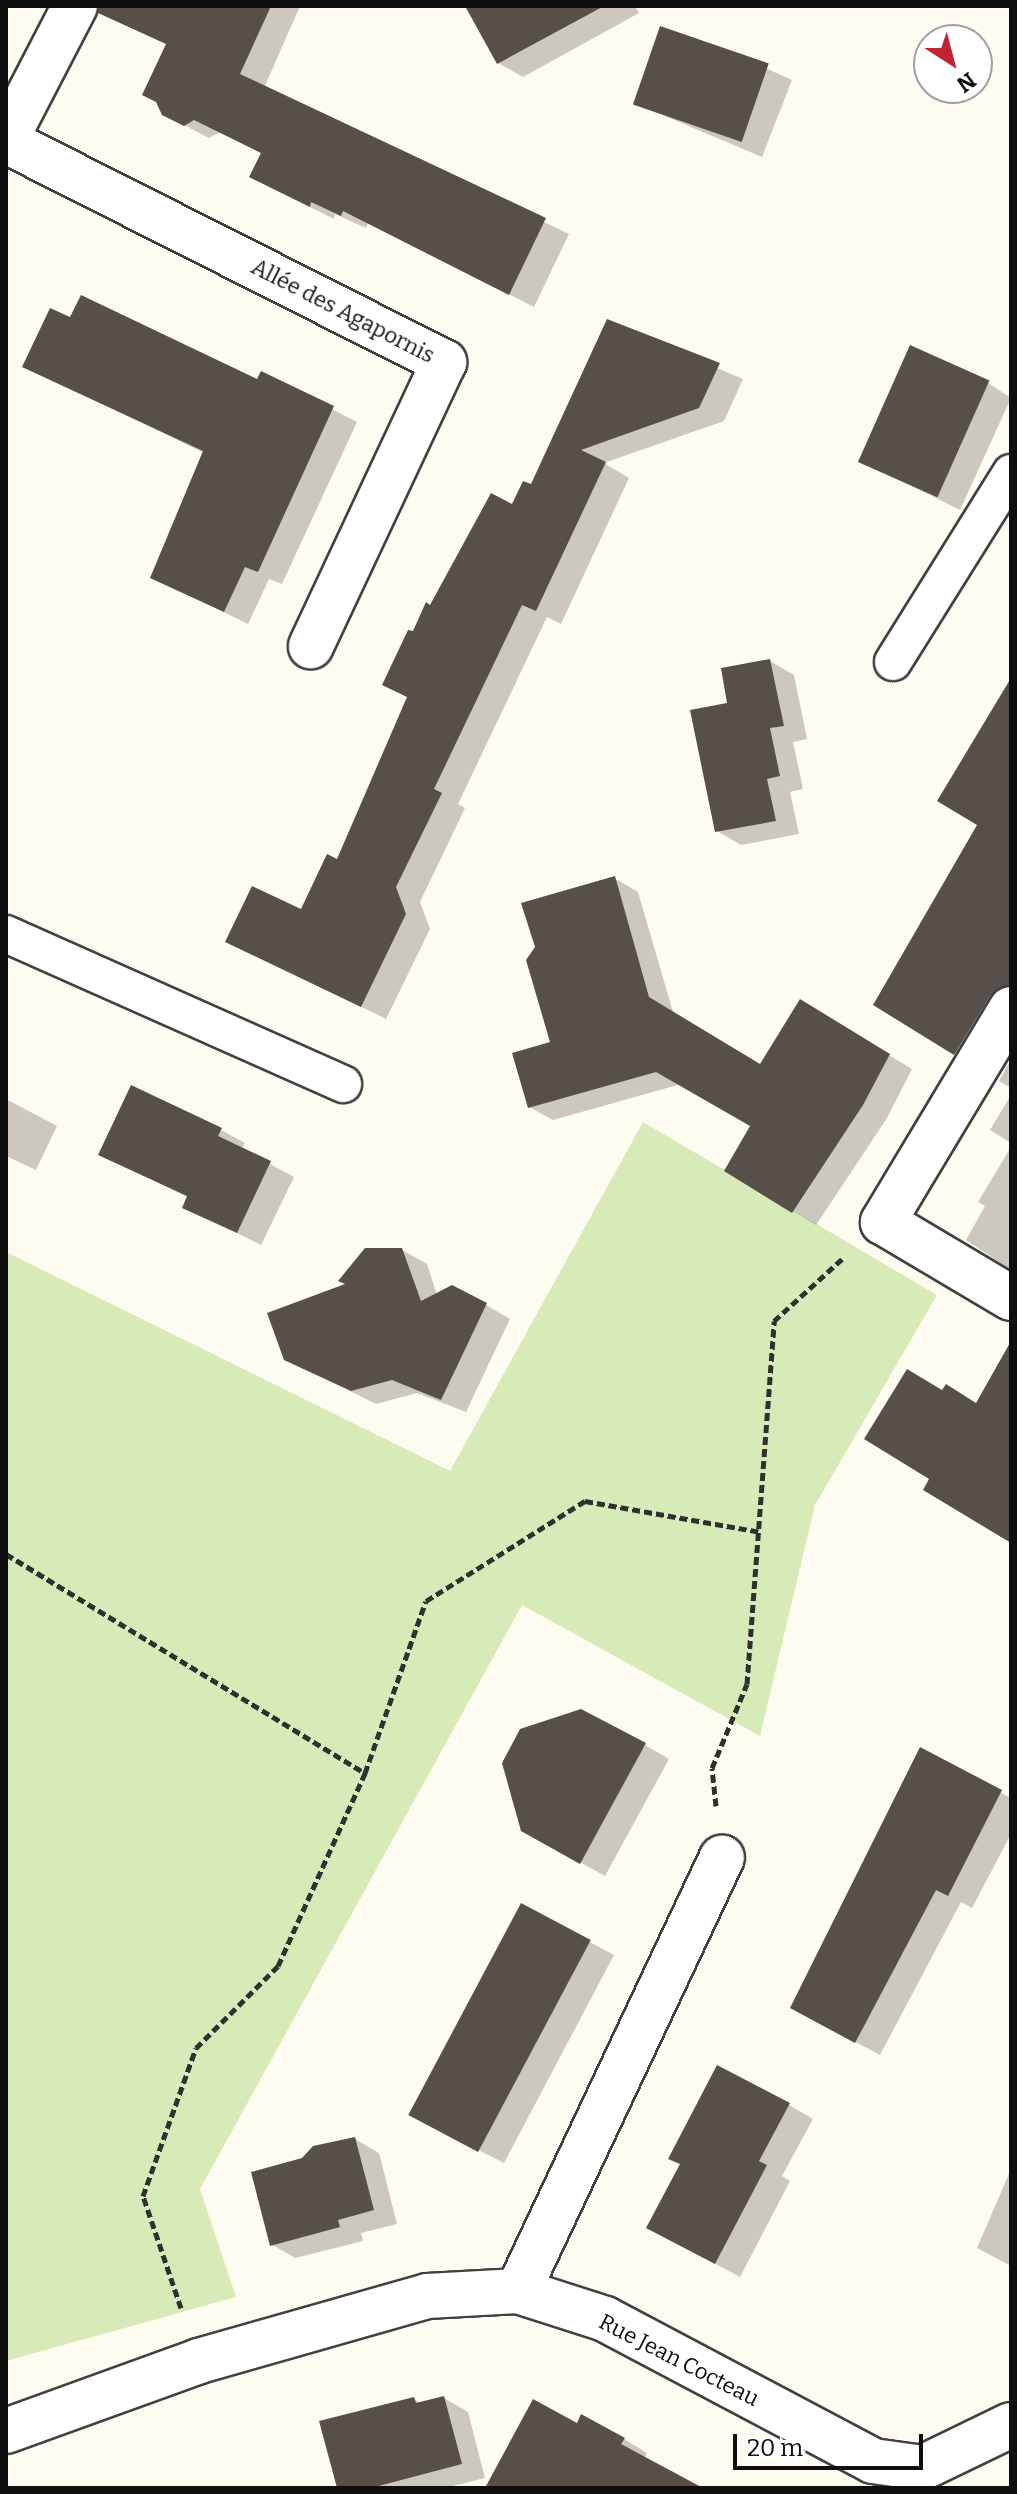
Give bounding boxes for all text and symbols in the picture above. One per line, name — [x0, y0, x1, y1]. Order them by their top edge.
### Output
north arrow — [913, 24, 993, 104]
text: N — [951, 66, 981, 98]
street label: Allée des Agapornis — [247, 253, 439, 369]
street label: Rue Jean Cocteau — [595, 2308, 763, 2412]
scale bar — [737, 2418, 927, 2468]
text: 20 m — [747, 2434, 803, 2462]

